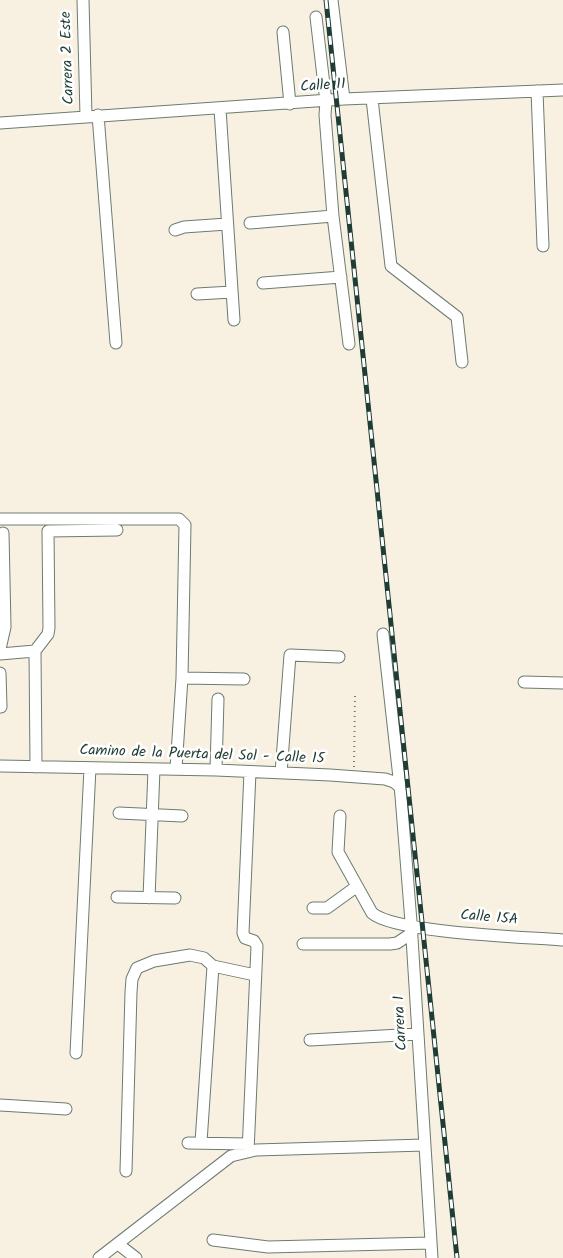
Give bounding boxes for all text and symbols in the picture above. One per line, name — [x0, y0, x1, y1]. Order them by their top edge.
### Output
street label: Carrera 2 Este — [58, 11, 80, 105]
street label: Calle 11 — [300, 76, 346, 98]
street label: Camino de la Puerta del Sol - Calle 15 — [79, 743, 325, 769]
street label: Calle 15A — [459, 908, 519, 930]
street label: Carrera 1 — [392, 995, 412, 1051]

